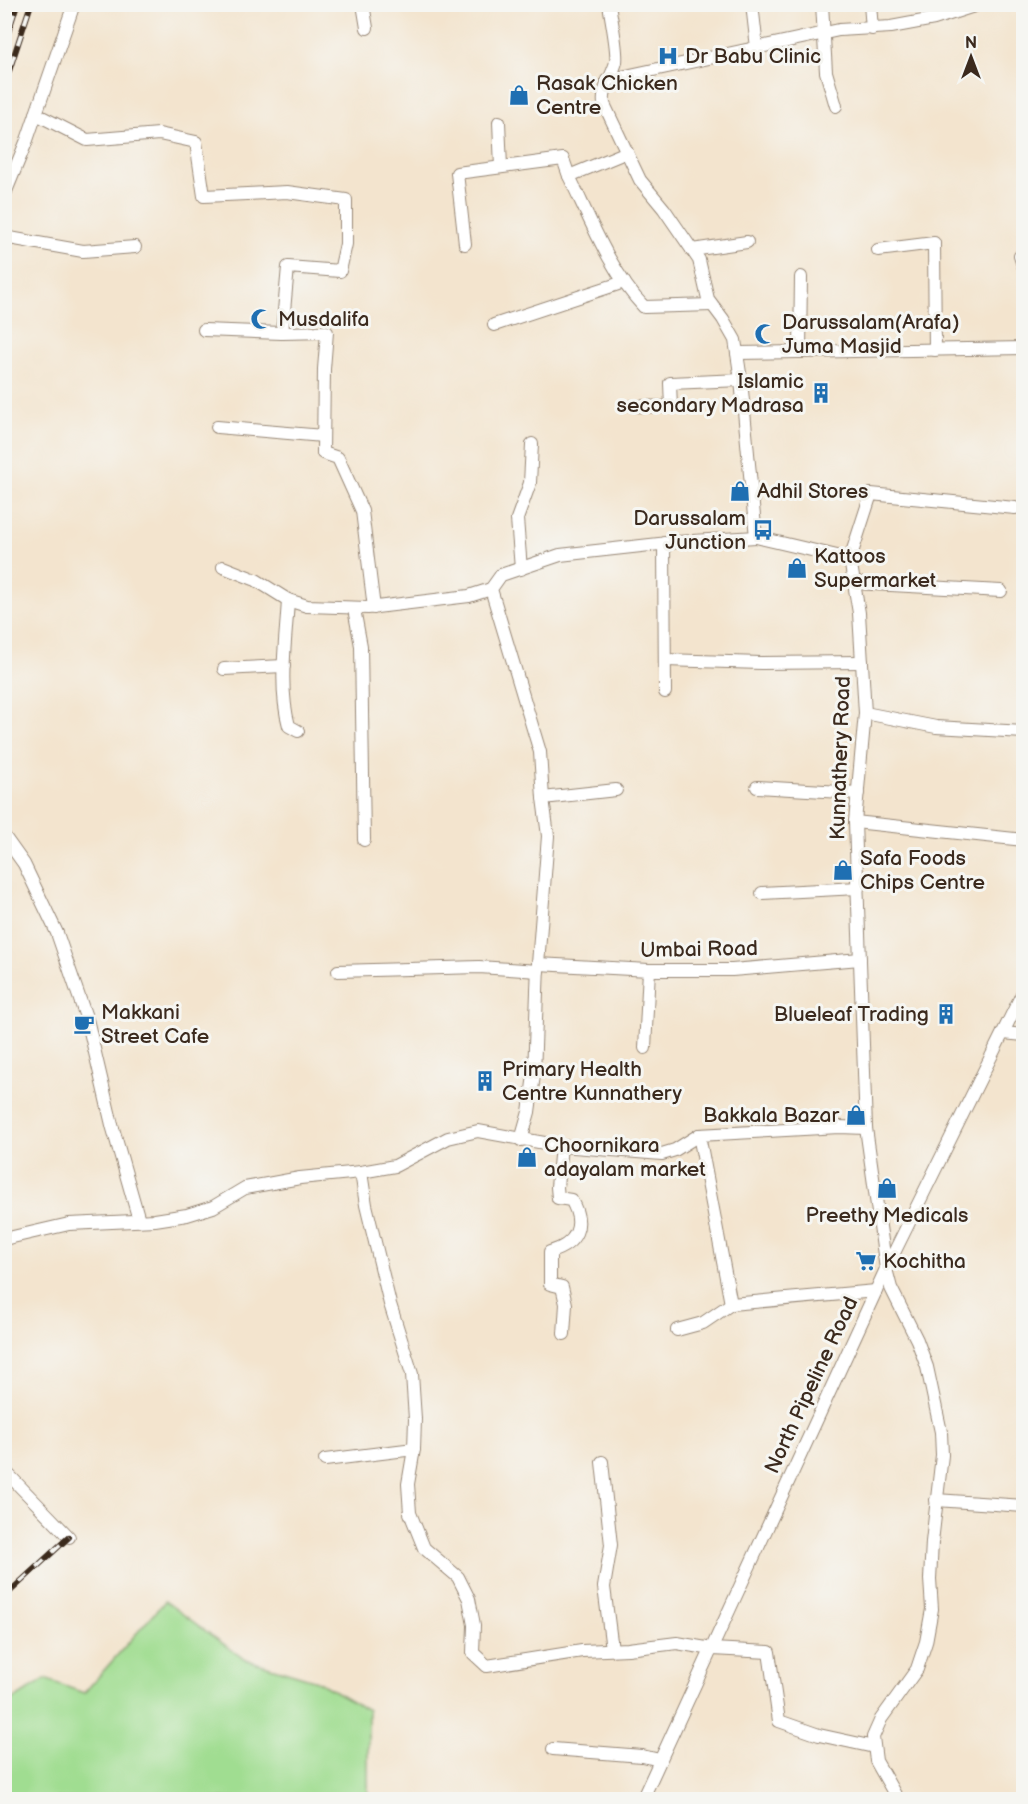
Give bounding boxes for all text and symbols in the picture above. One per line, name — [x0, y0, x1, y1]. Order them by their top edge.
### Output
north arrow — [941, 27, 1001, 87]
text: N — [965, 34, 977, 53]
hospital icon: Dr Babu Clinic — [656, 44, 680, 68]
place label: Dr Babu Clinic — [685, 44, 821, 69]
place label: Rasak Chicken Centre — [536, 71, 678, 120]
shop icon: Rasak Chicken Centre — [507, 83, 531, 107]
mosque icon: Musdalifa — [249, 307, 273, 331]
place label: Musdalifa — [278, 307, 369, 332]
place label: Darussalam(Arafa) Juma Masjid — [782, 310, 959, 359]
mosque icon: Darussalam(Arafa) Juma Masjid — [753, 322, 777, 346]
place label: Islamic secondary Madrasa — [616, 369, 804, 418]
building icon: Islamic secondary Madrasa — [809, 381, 833, 405]
shop icon: Adhil Stores — [728, 479, 752, 503]
place label: Adhil Stores — [757, 479, 868, 504]
place label: Darussalam Junction — [633, 506, 746, 555]
bus stop icon: Darussalam Junction — [751, 518, 775, 542]
place label: Kattoos Supermarket — [814, 544, 937, 593]
shop icon: Kattoos Supermarket — [785, 556, 809, 580]
street label: Kunnathery Road — [825, 676, 856, 840]
place label: Safa Foods Chips Centre — [860, 846, 985, 895]
shop icon: Safa Foods Chips Centre — [831, 858, 855, 882]
street label: Umbai Road — [640, 936, 758, 963]
place label: Makkani Street Cafe — [101, 1000, 209, 1049]
place label: Blueleaf Trading — [774, 1002, 929, 1027]
building icon: Blueleaf Trading — [934, 1002, 958, 1026]
cafe icon: Makkani Street Cafe — [72, 1012, 96, 1036]
place label: Primary Health Centre Kunnathery — [502, 1057, 682, 1106]
building icon: Primary Health Centre Kunnathery — [473, 1069, 497, 1093]
place label: Bakkala Bazar — [703, 1103, 839, 1128]
shop icon: Bakkala Bazar — [844, 1103, 868, 1127]
place label: Choornikara adayalam market — [544, 1133, 706, 1182]
shop icon: Choornikara adayalam market — [515, 1145, 539, 1169]
shop icon: Preethy Medicals — [875, 1176, 899, 1200]
place label: Preethy Medicals — [806, 1203, 968, 1228]
supermarket icon: Kochitha — [854, 1249, 878, 1273]
place label: Kochitha — [883, 1249, 966, 1274]
street label: North Pipeline Road — [759, 1293, 863, 1478]

